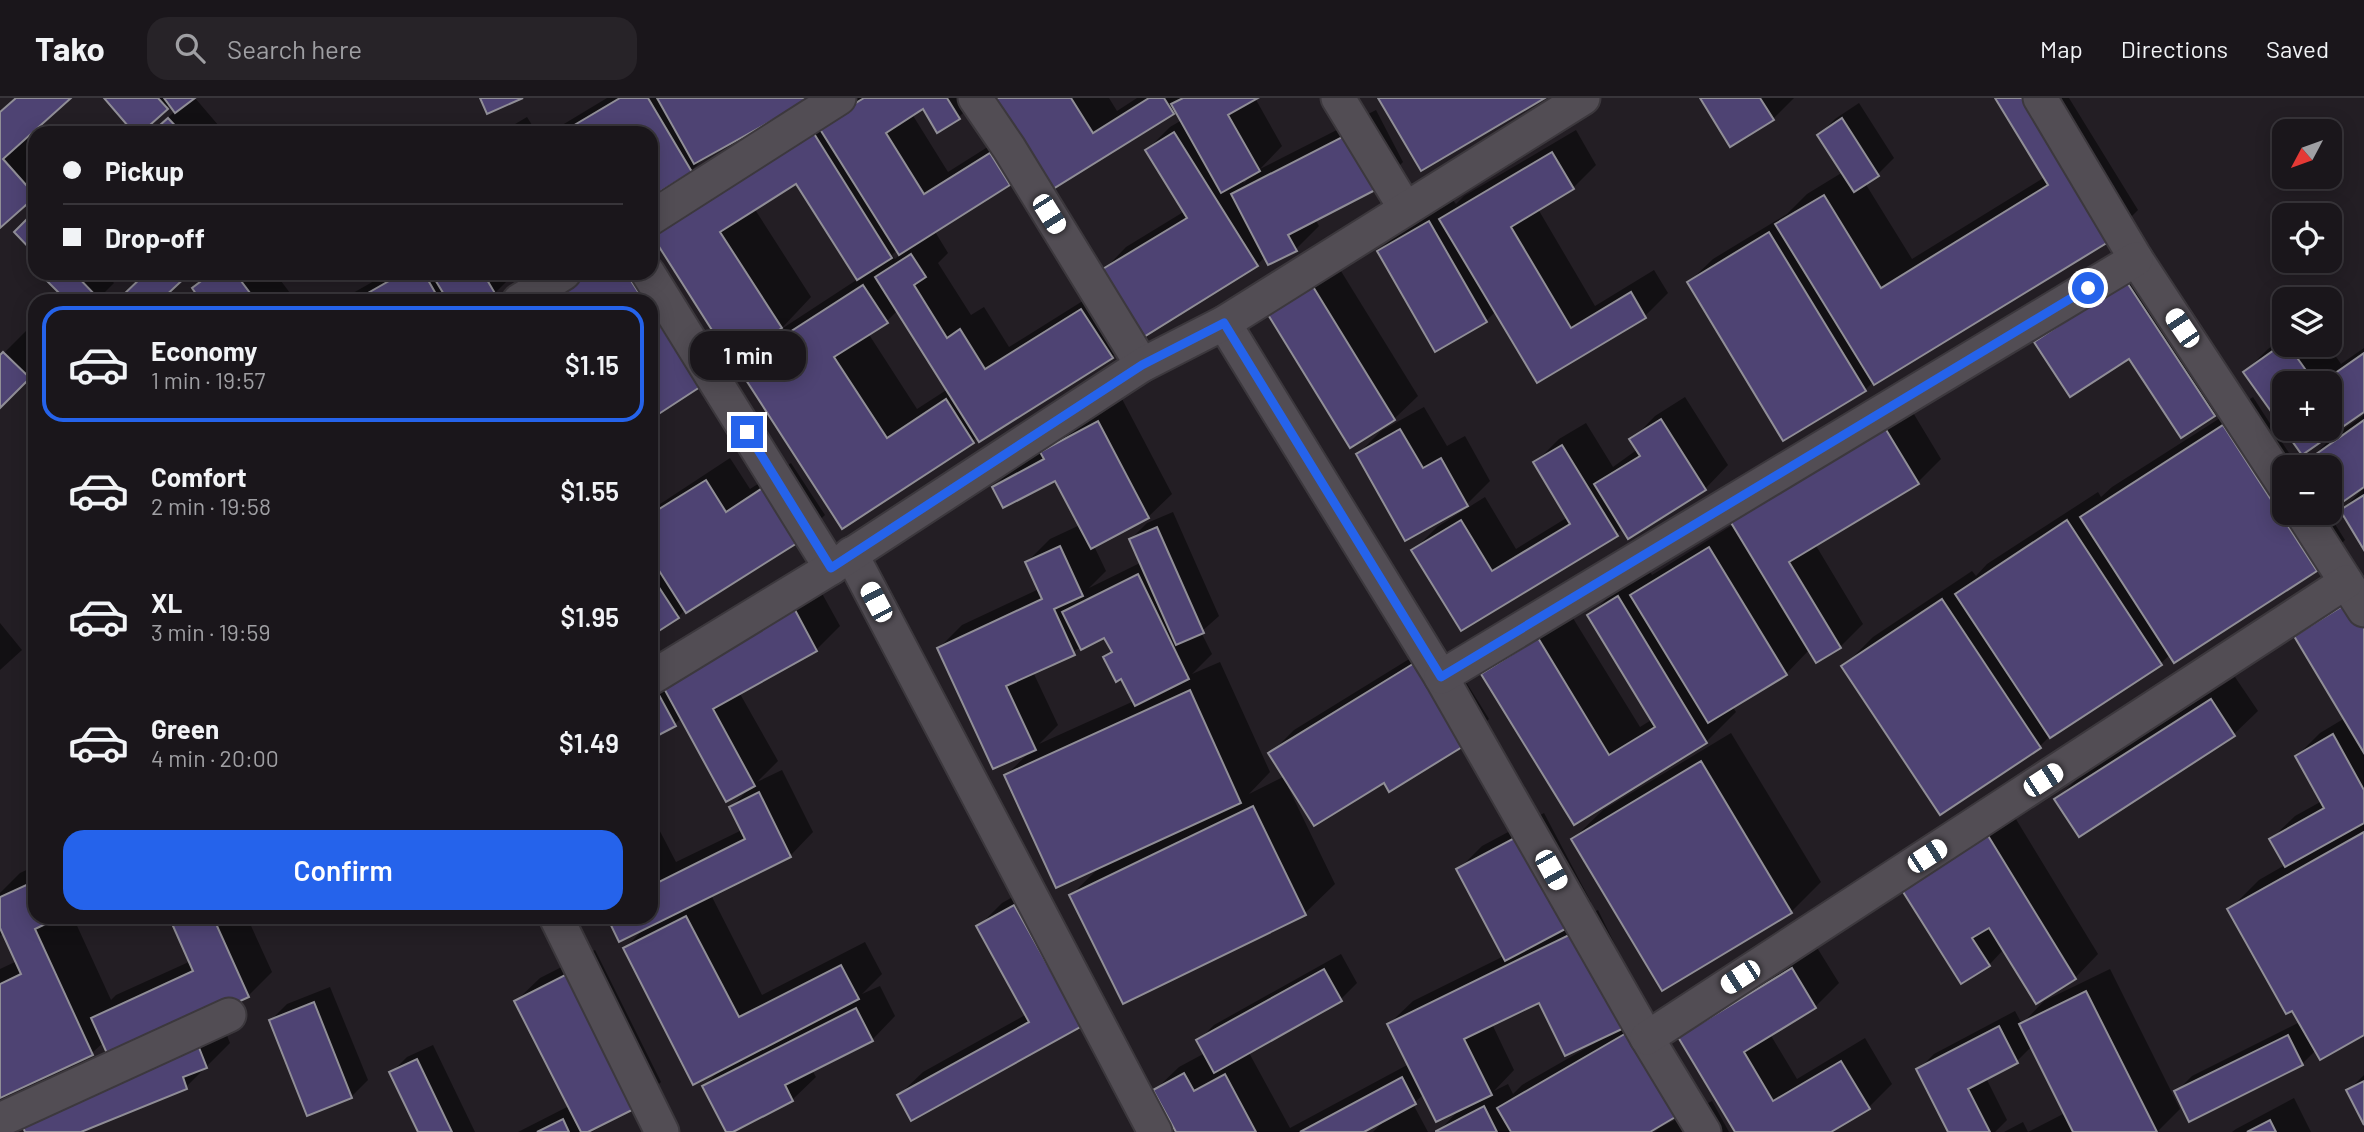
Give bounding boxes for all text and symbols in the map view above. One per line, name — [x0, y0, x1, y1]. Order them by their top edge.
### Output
search box — [147, 17, 637, 80]
text: Tako — [35, 28, 105, 68]
icon: search — [171, 29, 209, 67]
text: Search here — [227, 33, 362, 64]
text: Map — [2040, 34, 2083, 63]
text: Directions — [2121, 34, 2228, 63]
text: Saved — [2266, 34, 2329, 63]
north arrow — [2272, 119, 2342, 189]
map controls — [2272, 119, 2342, 525]
text: Pickup — [105, 155, 184, 186]
car — [1029, 191, 1070, 237]
button: locate — [2272, 203, 2342, 273]
text: Drop-off — [105, 222, 205, 253]
route start — [2072, 272, 2104, 304]
button: layers — [2272, 287, 2342, 357]
car — [2162, 305, 2203, 351]
callout: 1 min — [689, 330, 805, 380]
icon: car — [67, 333, 130, 396]
text: Economy — [151, 335, 257, 366]
text: 1 min — [723, 341, 773, 369]
text: $1.15 — [565, 349, 619, 380]
text: 1 min · 19:57 — [151, 366, 266, 394]
button: + — [2272, 371, 2342, 441]
route end — [731, 416, 763, 448]
button: − — [2272, 455, 2342, 525]
icon: car — [67, 459, 130, 522]
text: Comfort — [151, 461, 247, 492]
text: $1.55 — [560, 475, 619, 506]
text: 2 min · 19:58 — [151, 492, 271, 520]
car — [857, 579, 896, 625]
icon: car — [67, 585, 130, 648]
text: XL — [151, 587, 182, 618]
text: $1.95 — [560, 601, 619, 632]
text: 3 min · 19:59 — [151, 618, 270, 646]
icon: car — [67, 711, 130, 774]
text: Green — [151, 713, 219, 744]
text: $1.49 — [559, 727, 619, 758]
text: 4 min · 20:00 — [151, 744, 279, 772]
car — [2020, 760, 2067, 800]
button: Confirm — [63, 830, 623, 910]
car — [1904, 836, 1951, 876]
car — [1532, 847, 1571, 893]
car — [1717, 957, 1764, 997]

